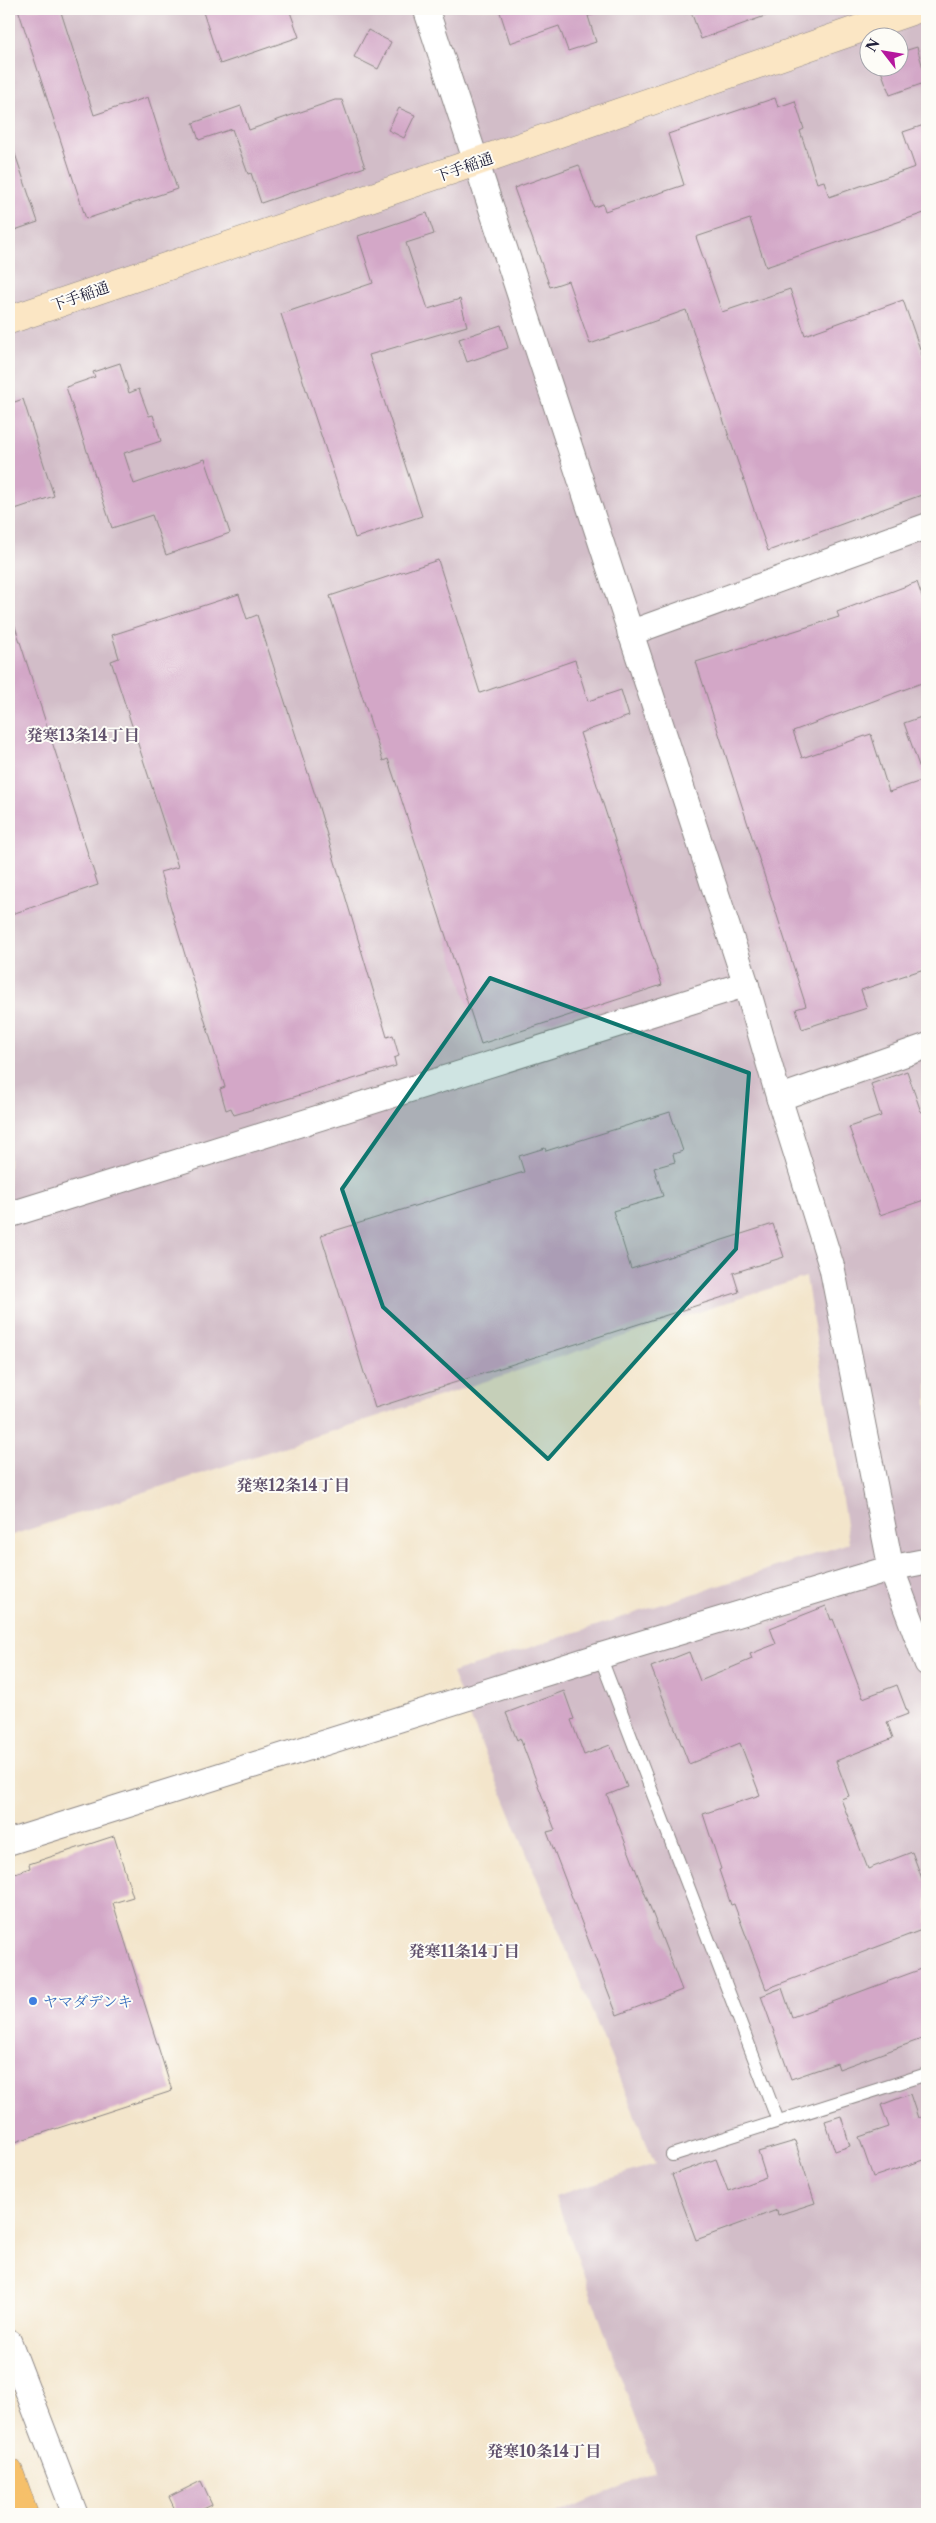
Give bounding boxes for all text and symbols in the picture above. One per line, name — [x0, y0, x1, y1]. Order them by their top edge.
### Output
north arrow — [858, 28, 908, 78]
text: N — [862, 35, 884, 55]
street label: 下手稲通 — [433, 148, 495, 186]
street label: 下手稲通 — [49, 277, 111, 315]
district label: 発寒13条14丁目 — [27, 725, 139, 745]
district label: 発寒12条14丁目 — [236, 1475, 350, 1495]
district label: 発寒11条14丁目 — [408, 1941, 520, 1961]
place label: ヤマダデンキ — [43, 1992, 133, 2011]
marker: ヤマダデンキ — [27, 1995, 39, 2007]
district label: 発寒10条14丁目 — [487, 2441, 601, 2461]

